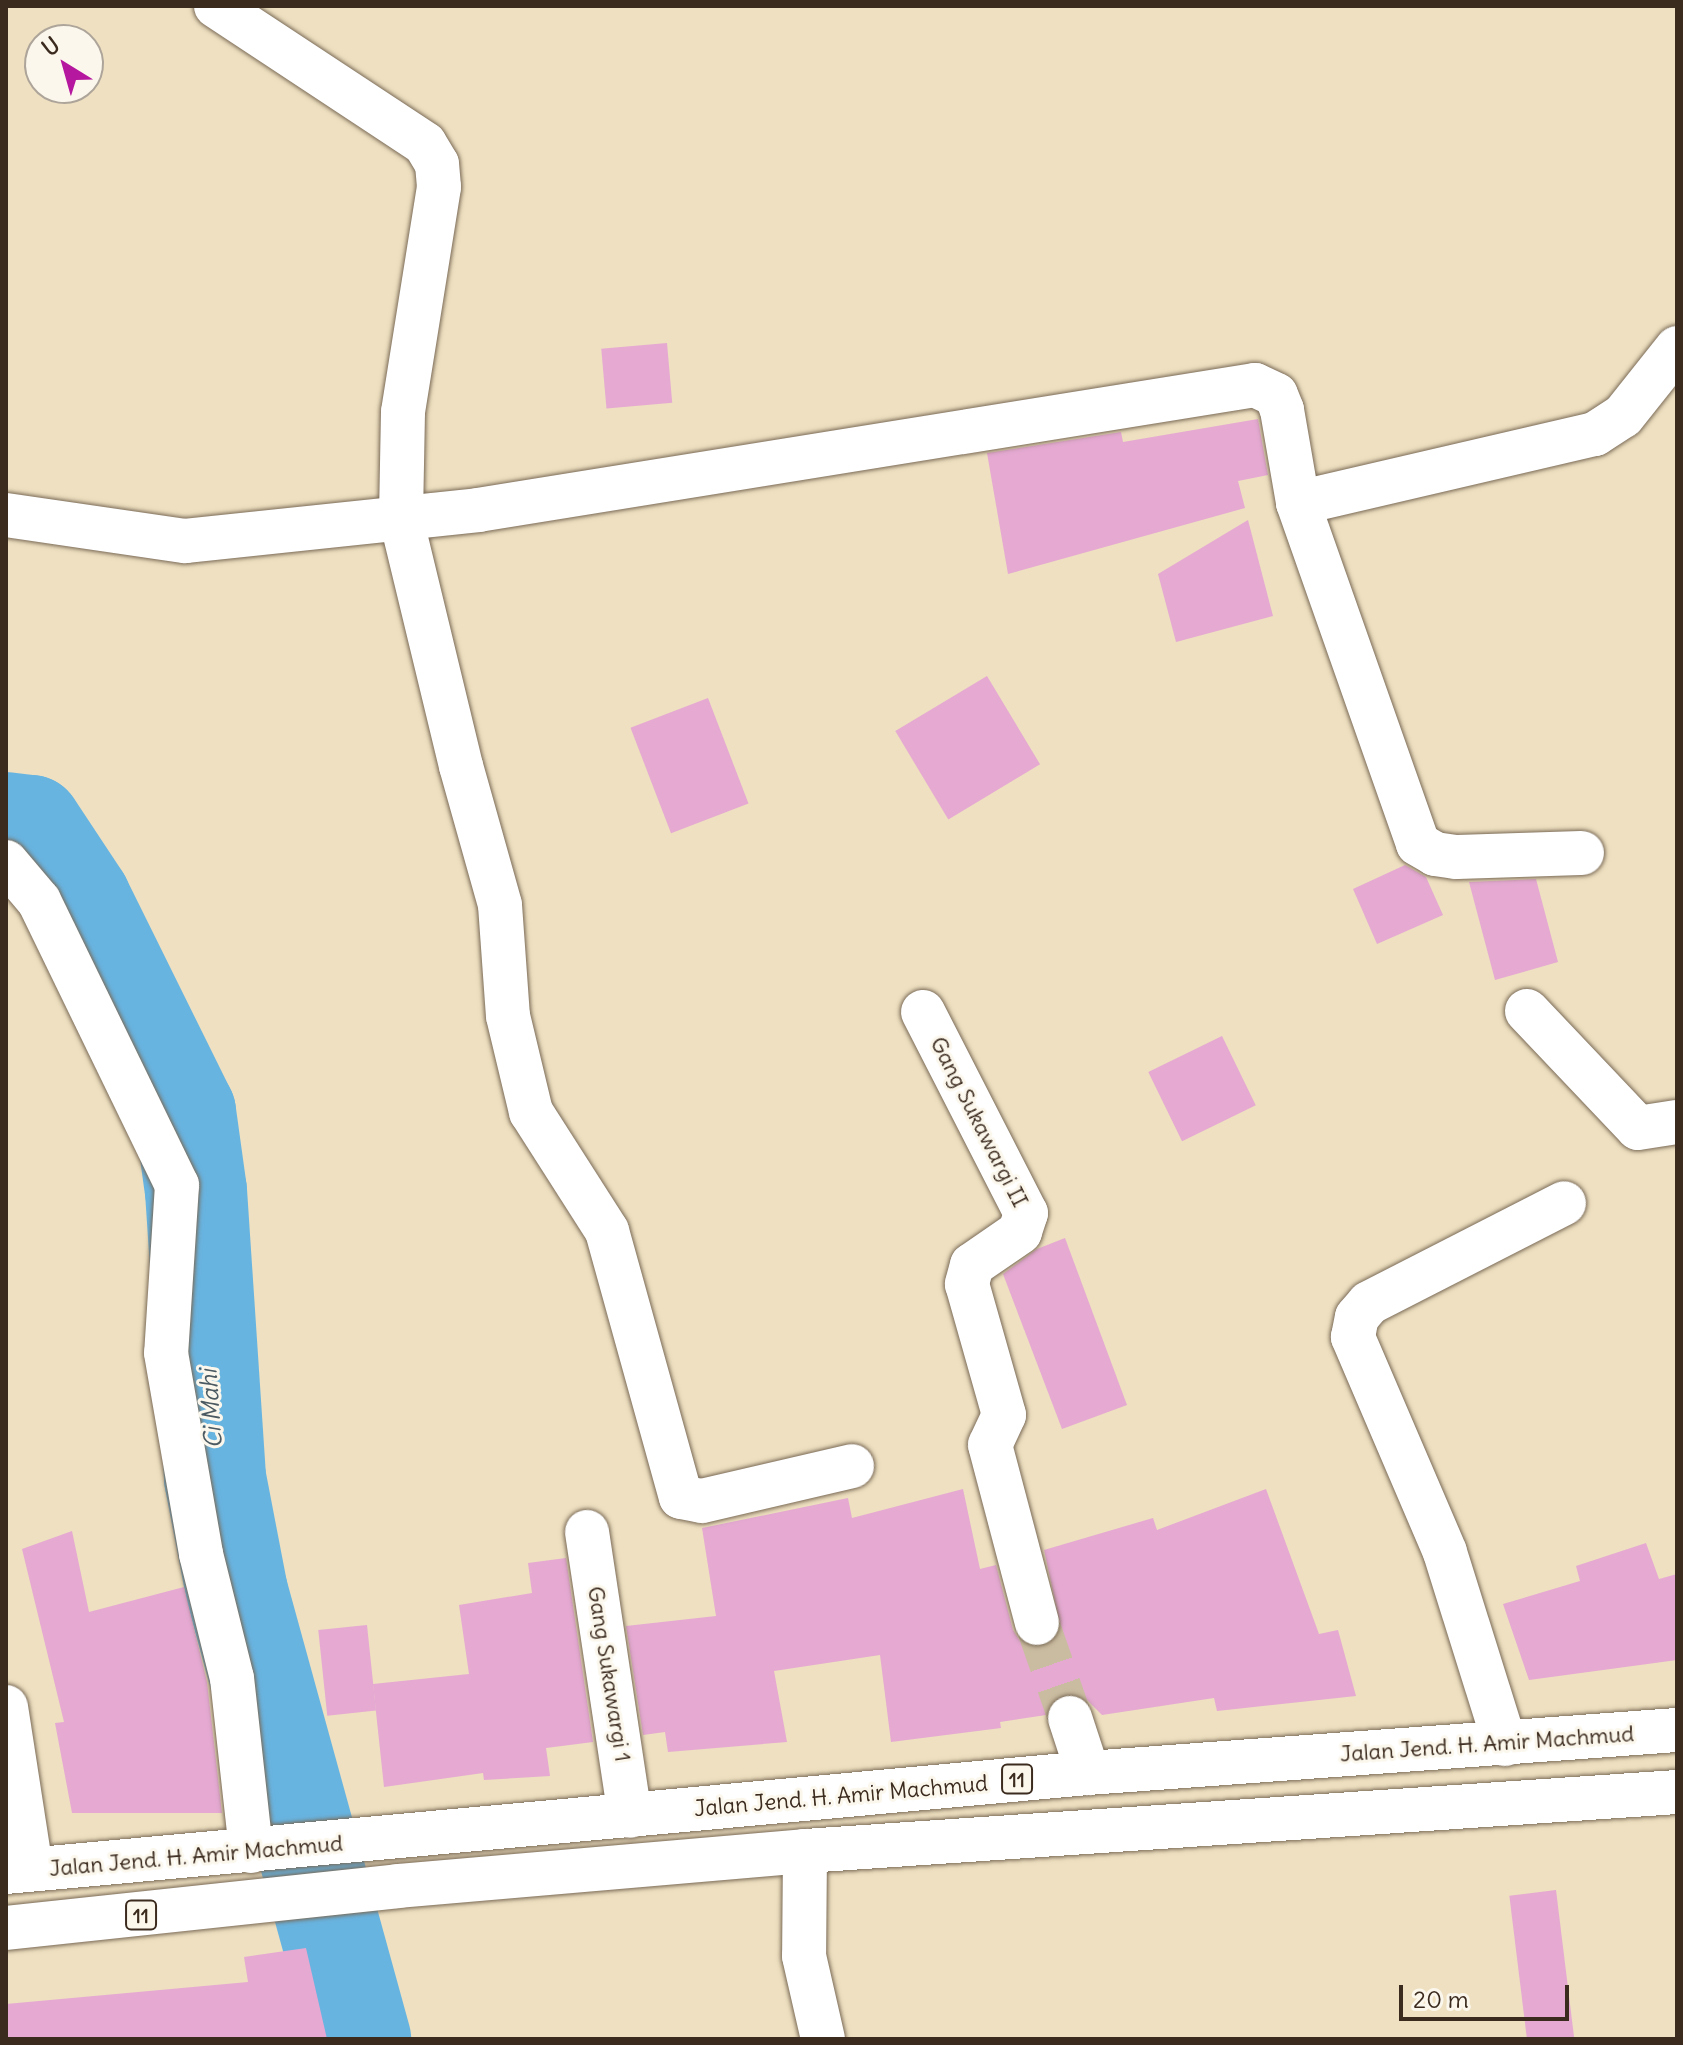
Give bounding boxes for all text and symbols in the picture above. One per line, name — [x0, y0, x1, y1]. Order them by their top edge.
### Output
north arrow — [24, 24, 104, 104]
text: U — [36, 31, 65, 62]
street label: Gang Sukawargi II — [925, 1032, 1033, 1212]
water label: Ci Mahi — [194, 1369, 228, 1449]
street label: Gang Sukawargi 1 — [582, 1584, 636, 1764]
street label: Jalan Jend. H. Amir Machmud — [1339, 1721, 1635, 1767]
road number: 11 — [1001, 1763, 1033, 1795]
street label: Jalan Jend. H. Amir Machmud — [693, 1770, 989, 1822]
street label: Jalan Jend. H. Amir Machmud — [48, 1830, 344, 1882]
road number: 11 — [125, 1899, 157, 1931]
scale bar — [1403, 1969, 1573, 2019]
text: 20 m — [1413, 1984, 1469, 2014]

